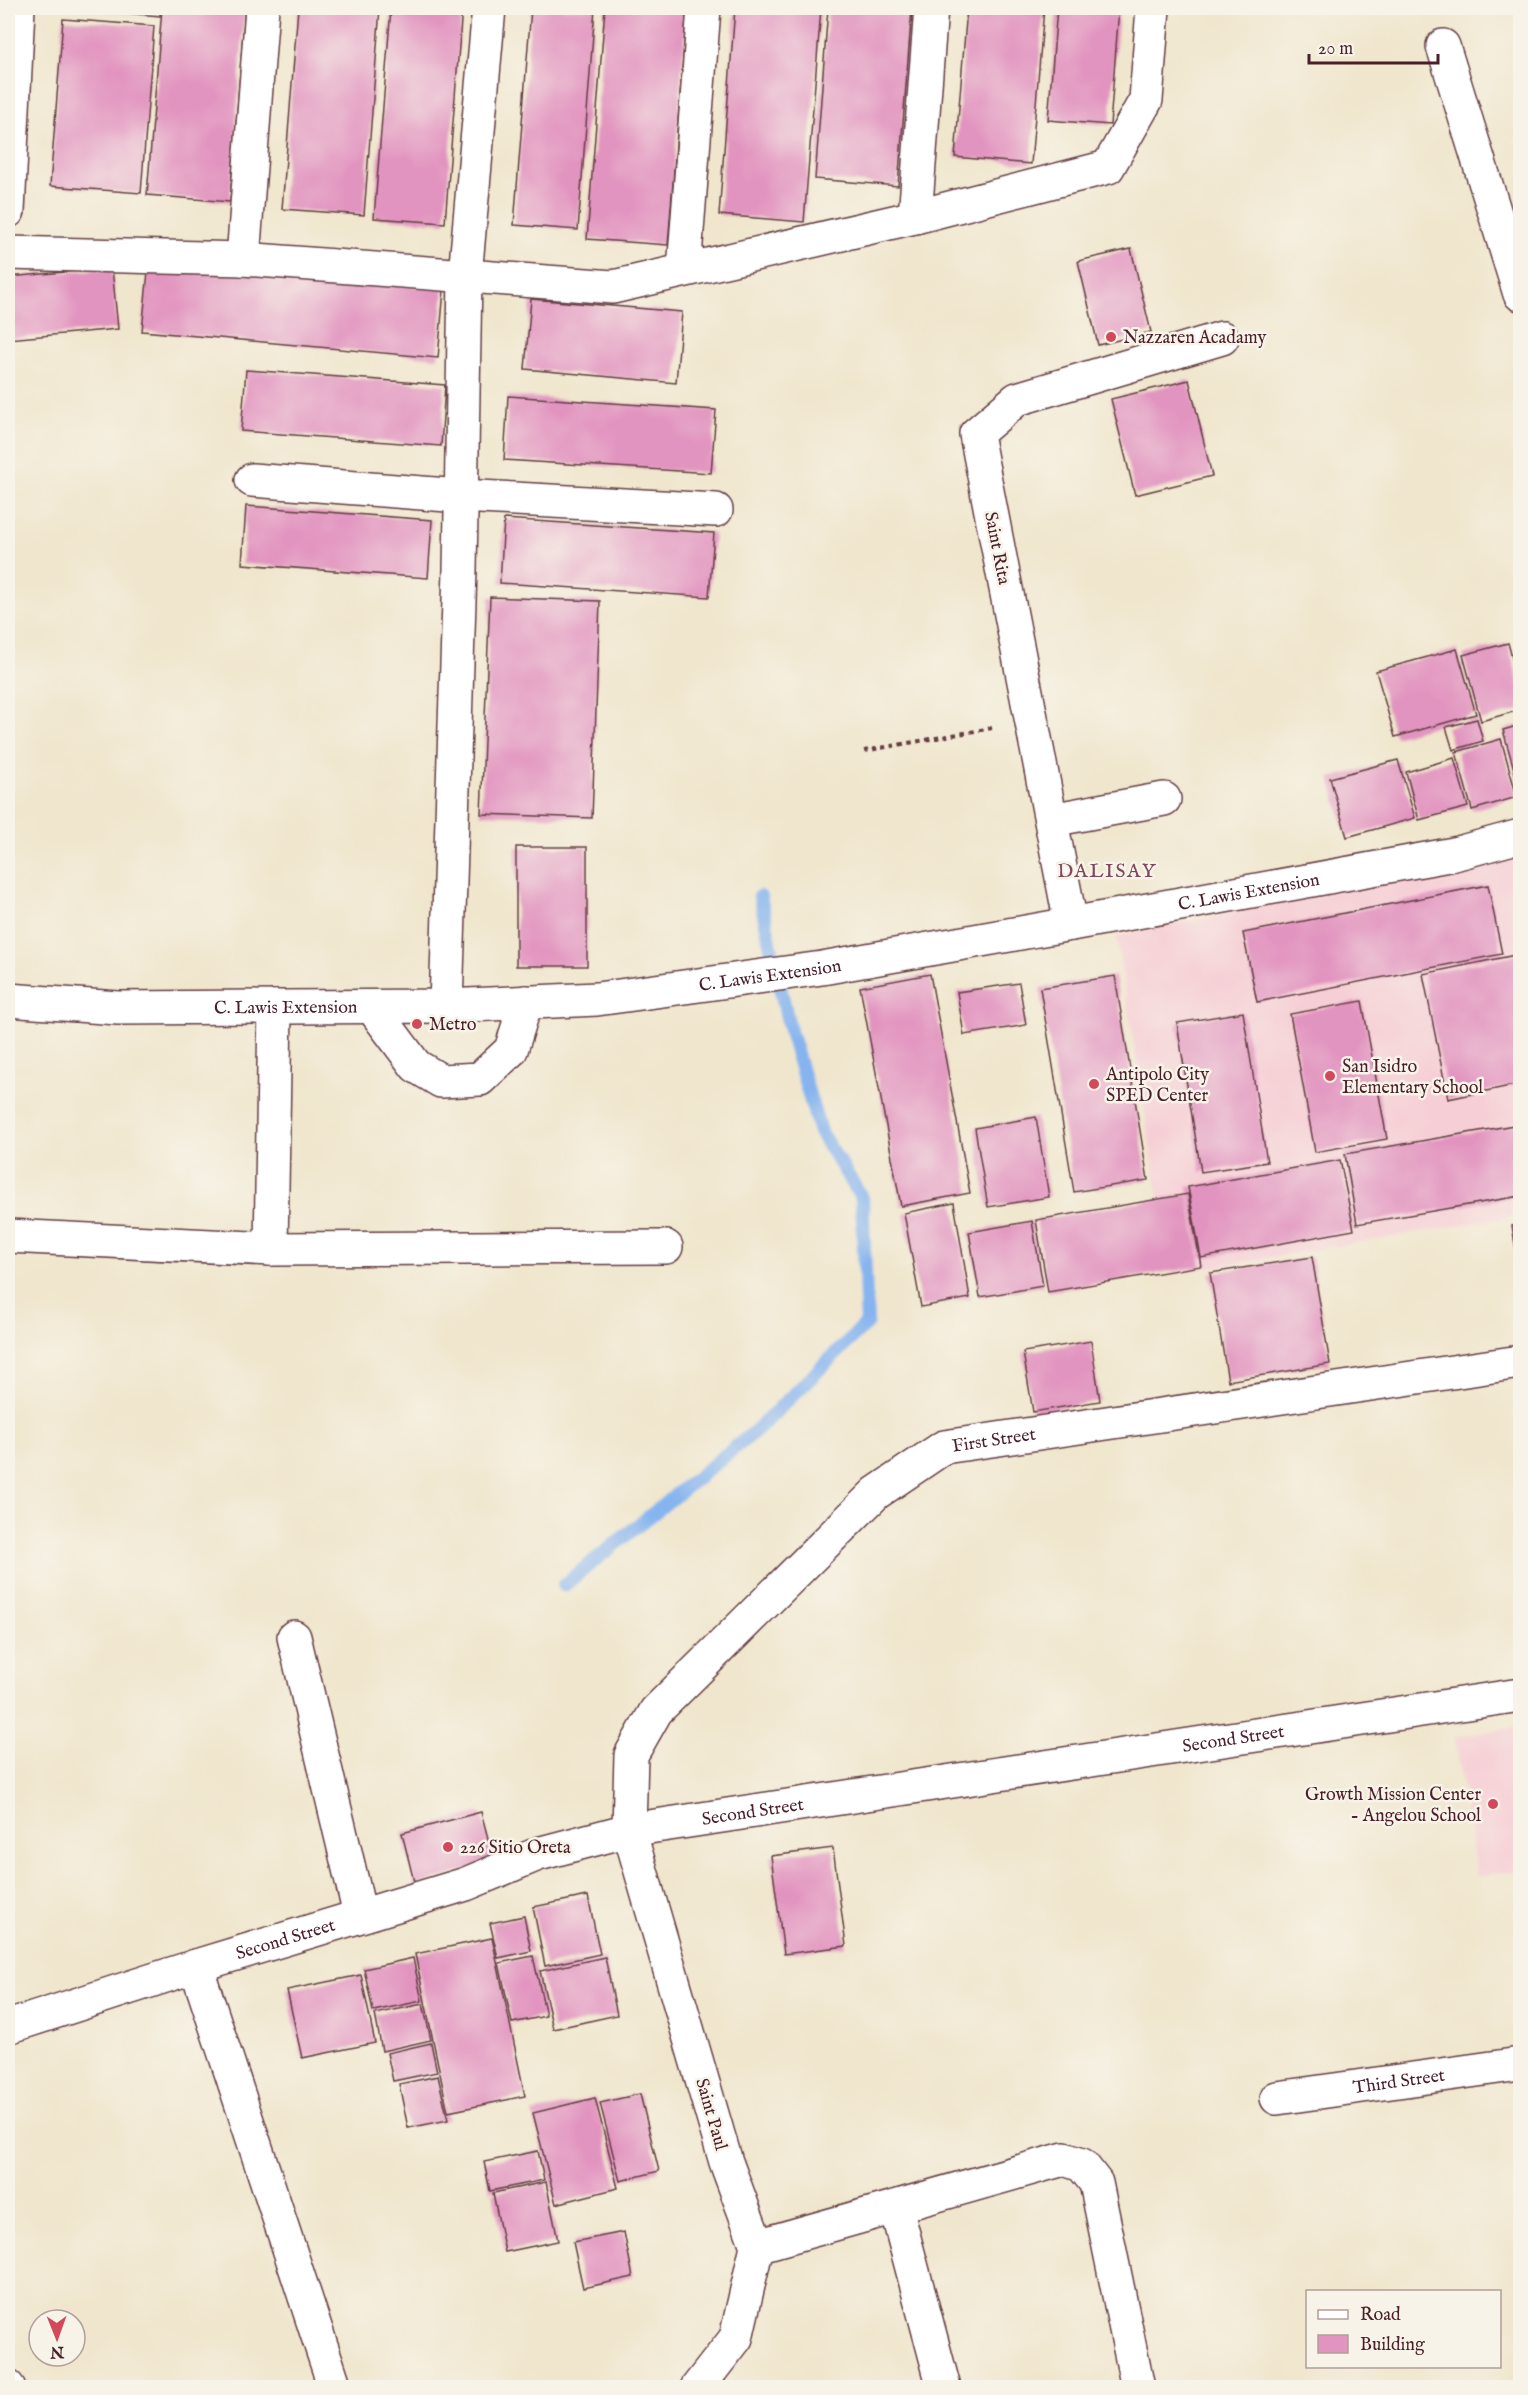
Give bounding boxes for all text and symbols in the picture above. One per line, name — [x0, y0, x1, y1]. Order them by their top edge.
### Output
scale bar — [1309, 27, 1438, 65]
text: 20 m — [1318, 38, 1353, 61]
place label: Nazzaren Acadamy — [1123, 327, 1266, 350]
marker: Nazzaren Acadamy — [1104, 330, 1118, 344]
street label: Saint Rita — [978, 510, 1015, 587]
district label: DALISAY — [1057, 859, 1157, 884]
street label: C. Lawis Extension — [1176, 869, 1322, 917]
street label: C. Lawis Extension — [698, 955, 843, 998]
street label: C. Lawis Extension — [214, 997, 358, 1020]
place label: Metro — [429, 1014, 477, 1037]
marker: Metro — [410, 1017, 424, 1031]
place label: San Isidro Elementary School — [1342, 1056, 1483, 1100]
place label: Antipolo City SPED Center — [1105, 1064, 1209, 1108]
marker: San Isidro Elementary School — [1323, 1069, 1337, 1083]
marker: Antipolo City SPED Center — [1087, 1077, 1101, 1091]
street label: First Street — [951, 1424, 1037, 1459]
street label: Second Street — [1181, 1721, 1286, 1759]
place label: Growth Mission Center - Angelou School — [1305, 1784, 1481, 1828]
street label: Second Street — [700, 1794, 805, 1832]
marker: Growth Mission Center - Angelou School — [1486, 1797, 1500, 1811]
place label: 226 Sitio Oreta — [460, 1837, 571, 1860]
marker: 226 Sitio Oreta — [441, 1840, 455, 1854]
street label: Second Street — [233, 1914, 338, 1966]
street label: Third Street — [1352, 2065, 1446, 2100]
street label: Saint Paul — [689, 2076, 732, 2153]
legend — [1306, 2290, 1501, 2368]
text: Road — [1360, 2304, 1401, 2327]
north arrow — [27, 2308, 87, 2368]
text: Building — [1360, 2334, 1425, 2357]
text: N — [50, 2341, 65, 2361]

